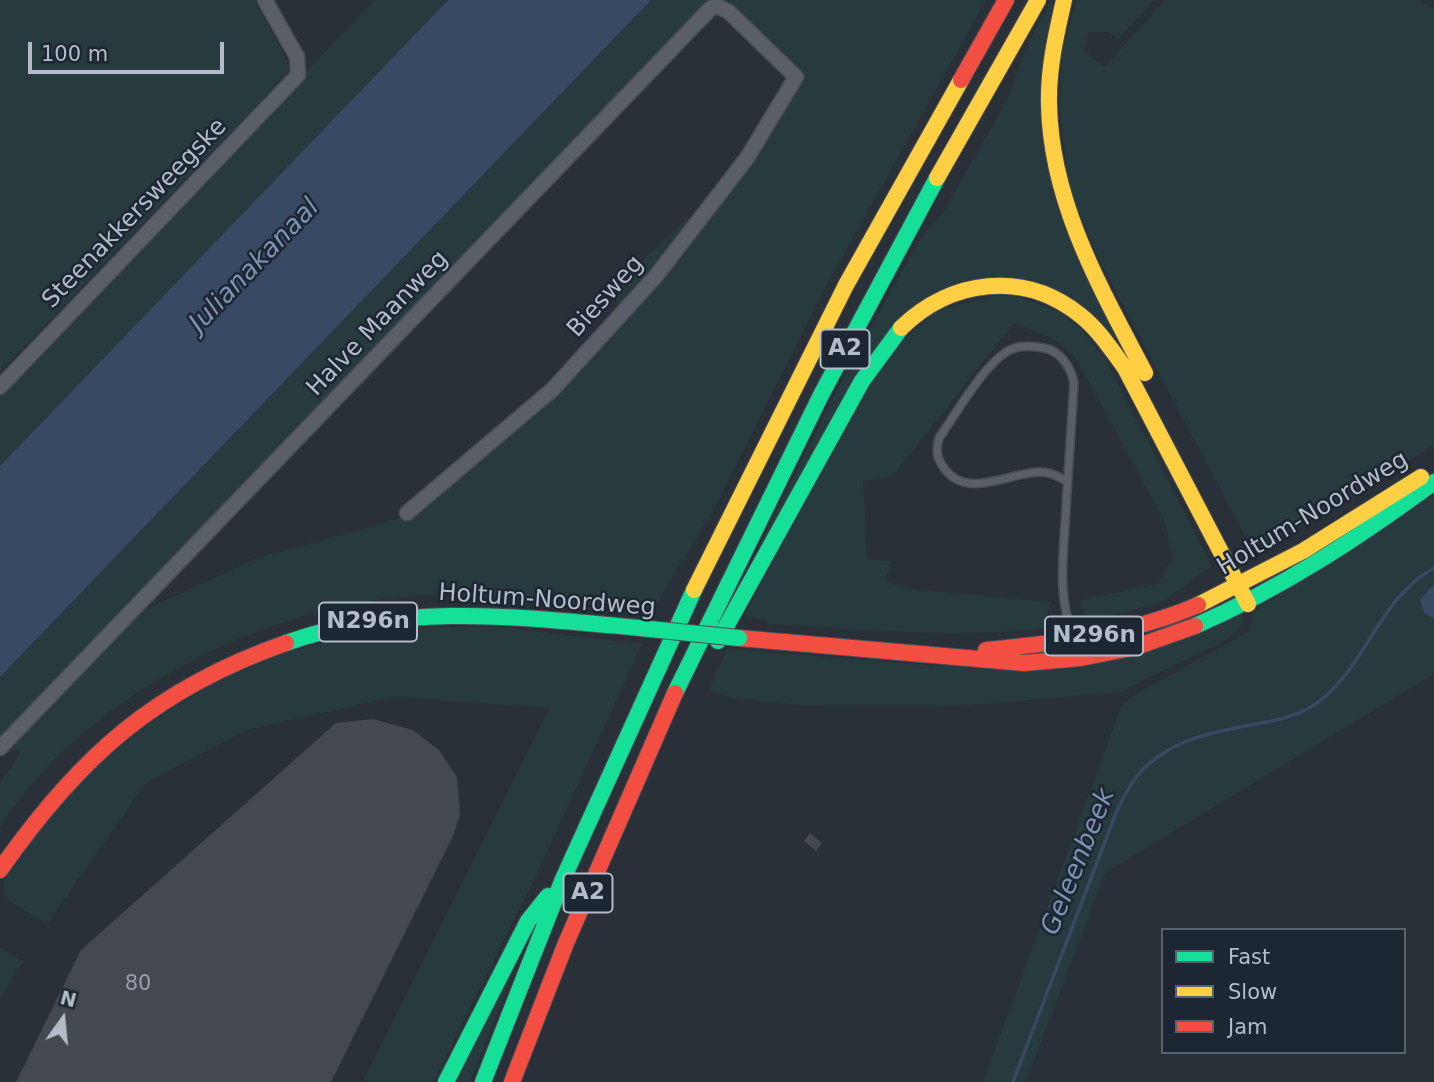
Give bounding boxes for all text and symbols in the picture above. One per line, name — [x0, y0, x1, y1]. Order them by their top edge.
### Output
scale bar — [32, 28, 228, 72]
text: 100 m — [41, 42, 108, 66]
street label: Steenakkersweegske — [37, 113, 233, 315]
water label: Julianakanaal — [184, 193, 326, 339]
street label: Halve Maanweg — [301, 245, 455, 403]
street label: Biesweg — [562, 250, 650, 344]
road number: A2 — [820, 330, 870, 368]
street label: Holtum-Noordweg — [1212, 446, 1414, 582]
street label: Holtum-Noordweg — [437, 579, 657, 623]
road number: N296n — [319, 602, 417, 642]
road number: N296n — [1045, 616, 1143, 656]
water label: Geleenbeek — [1035, 784, 1123, 940]
road number: A2 — [564, 874, 612, 912]
legend — [1161, 928, 1406, 1054]
text: Fast — [1228, 945, 1270, 969]
house number: 80 — [125, 972, 151, 998]
text: Slow — [1228, 980, 1277, 1004]
north arrow — [28, 984, 98, 1054]
text: N — [58, 986, 79, 1011]
text: Jam — [1228, 1015, 1268, 1039]

